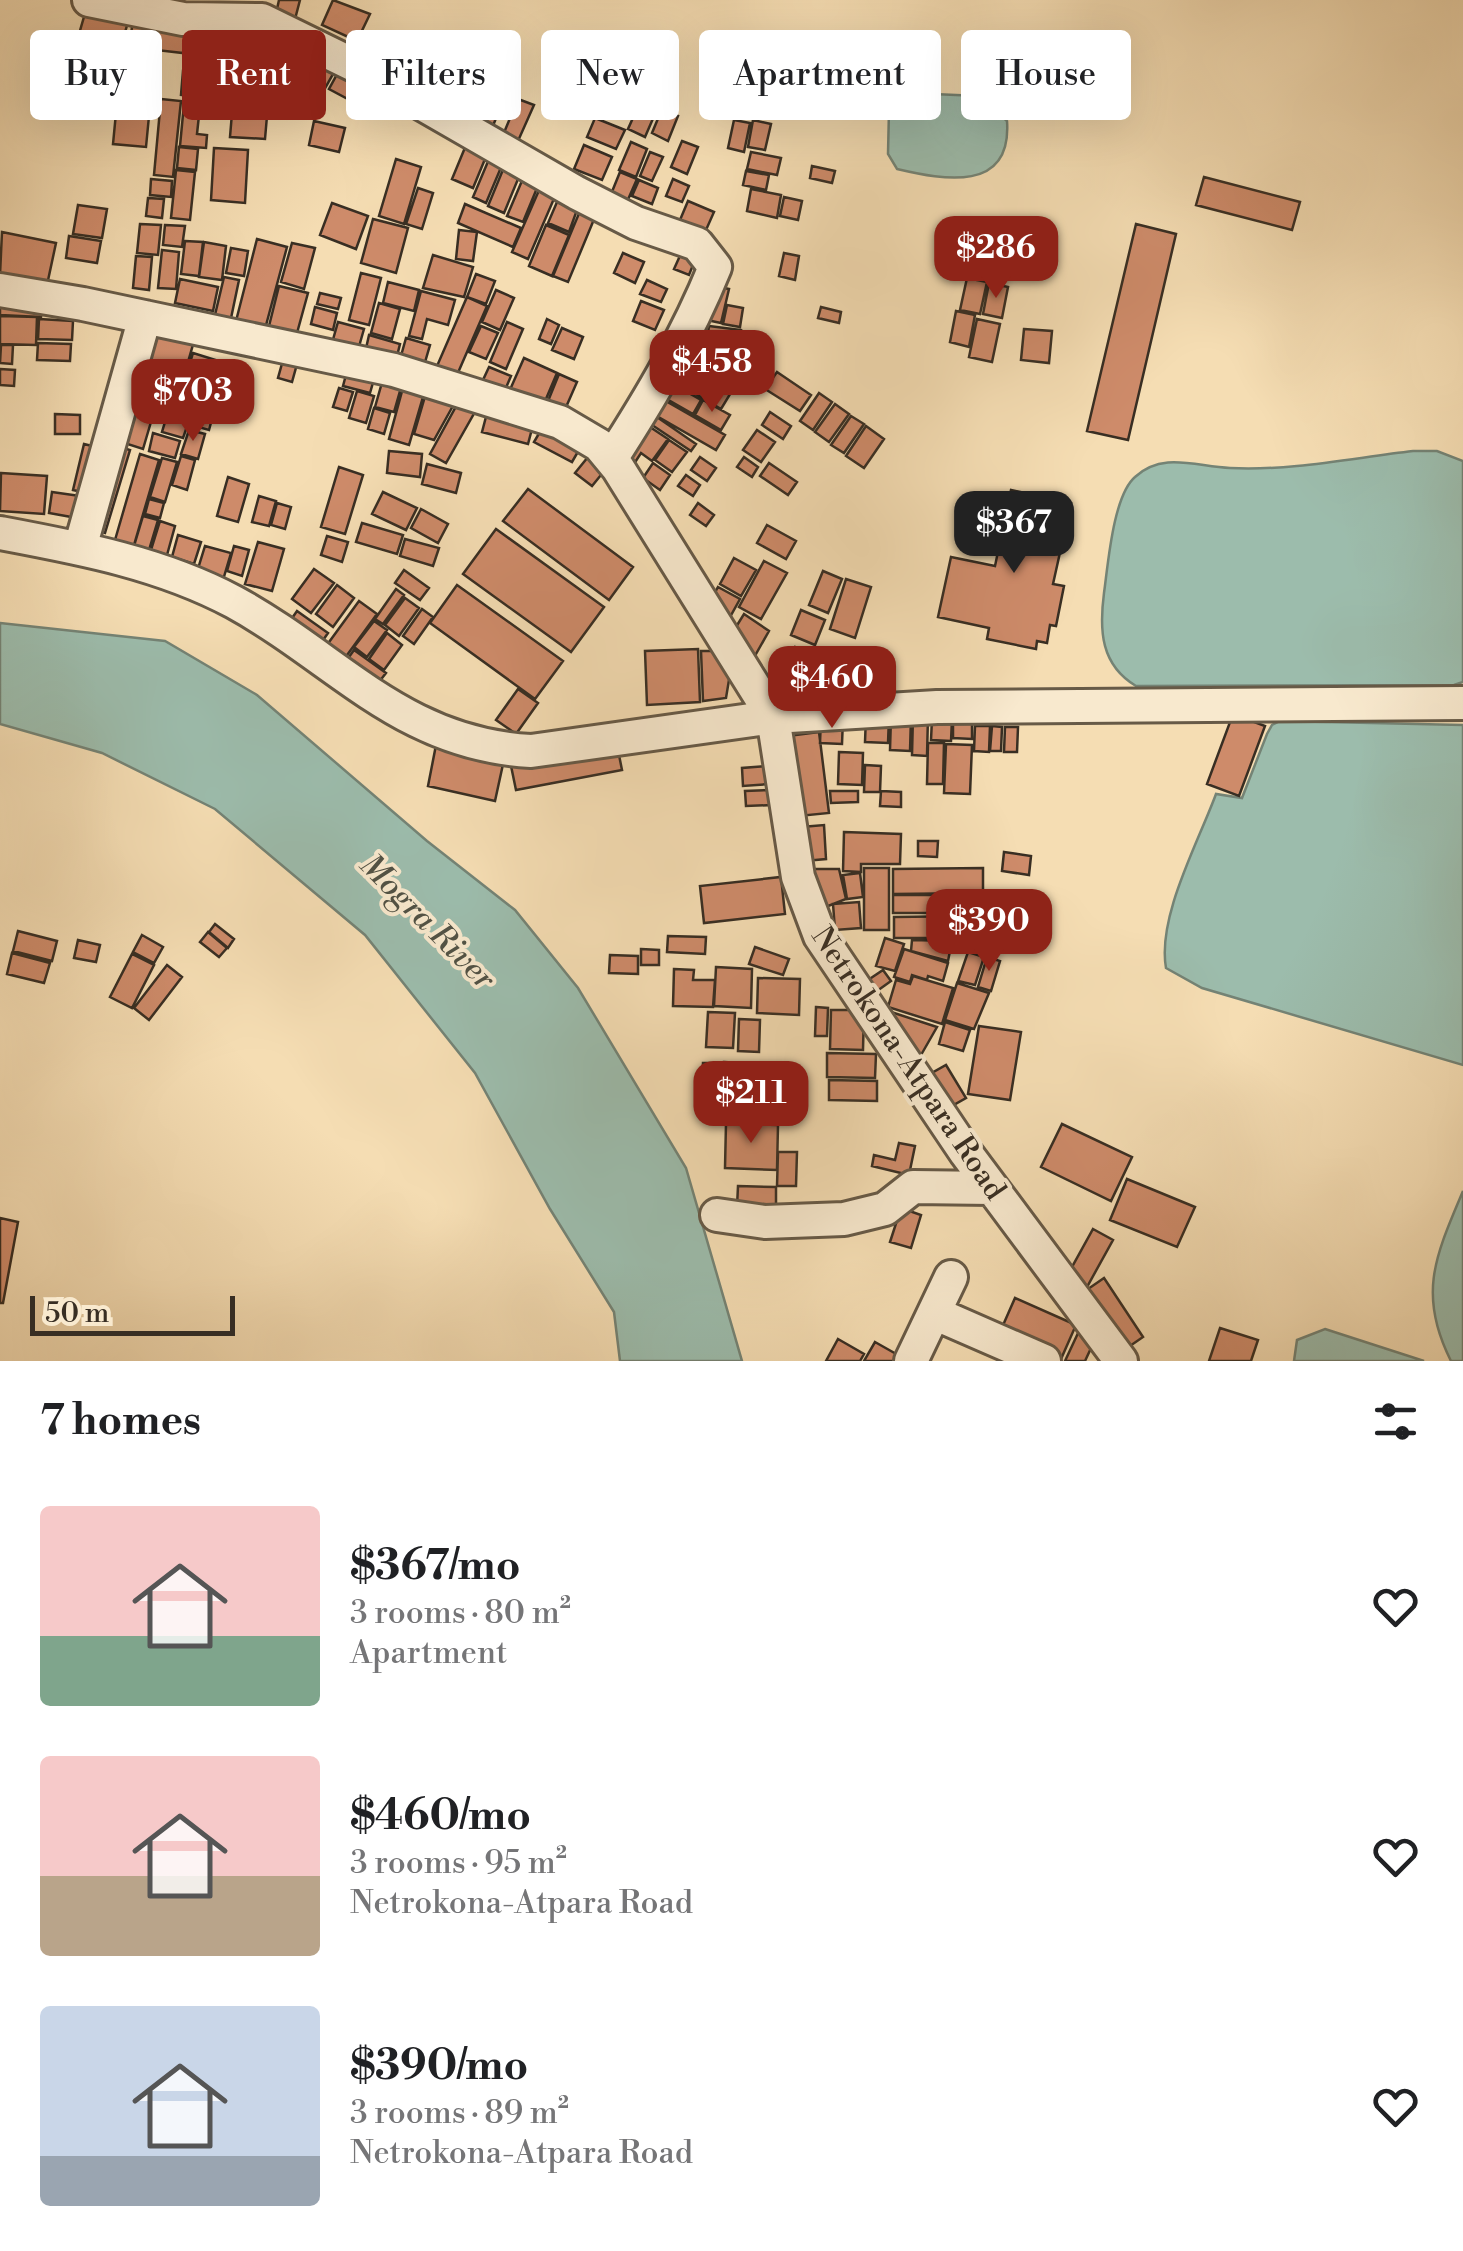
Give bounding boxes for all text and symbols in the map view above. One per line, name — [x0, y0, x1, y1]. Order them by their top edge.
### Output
chip: Buy — [30, 30, 162, 120]
chip: Rent — [182, 30, 326, 120]
chip: Filters — [346, 30, 521, 120]
chip: New — [541, 30, 679, 120]
chip: Apartment — [699, 30, 941, 120]
chip: House — [961, 30, 1131, 120]
pin: $286 — [937, 216, 1055, 301]
text: $286 — [956, 228, 1036, 268]
pin: $458 — [653, 330, 771, 415]
text: $458 — [672, 342, 752, 382]
pin: $703 — [134, 359, 252, 444]
text: $703 — [153, 371, 233, 411]
pin: $367 — [955, 491, 1073, 576]
text: $367 — [976, 503, 1052, 543]
pin: $460 — [773, 646, 891, 731]
text: $460 — [790, 658, 874, 698]
water label: Mogra River — [351, 845, 505, 999]
pin: $390 — [930, 889, 1048, 974]
text: $390 — [948, 901, 1030, 941]
street label: Netrokona-Atpara Road — [803, 920, 1014, 1207]
pin: $211 — [692, 1061, 810, 1146]
text: $211 — [715, 1073, 787, 1113]
scale bar — [30, 1291, 235, 1336]
text: 50 m — [45, 1296, 109, 1331]
icon: filters — [1368, 1394, 1423, 1449]
text: 7 homes — [40, 1395, 201, 1448]
text: $367/mo — [350, 1540, 520, 1593]
icon: home — [120, 1546, 240, 1666]
icon: heart — [1368, 1579, 1423, 1634]
text: 3 rooms · 80 m² — [350, 1593, 571, 1633]
text: Apartment — [350, 1633, 507, 1673]
text: $460/mo — [350, 1790, 531, 1843]
icon: home — [120, 1796, 240, 1916]
icon: heart — [1368, 1829, 1423, 1884]
text: 3 rooms · 95 m² — [350, 1843, 567, 1883]
text: Netrokona-Atpara Road — [350, 1883, 693, 1923]
text: $390/mo — [350, 2040, 528, 2093]
icon: home — [120, 2046, 240, 2166]
icon: heart — [1368, 2079, 1423, 2134]
text: 3 rooms · 89 m² — [350, 2093, 569, 2133]
text: Netrokona-Atpara Road — [350, 2133, 693, 2173]

